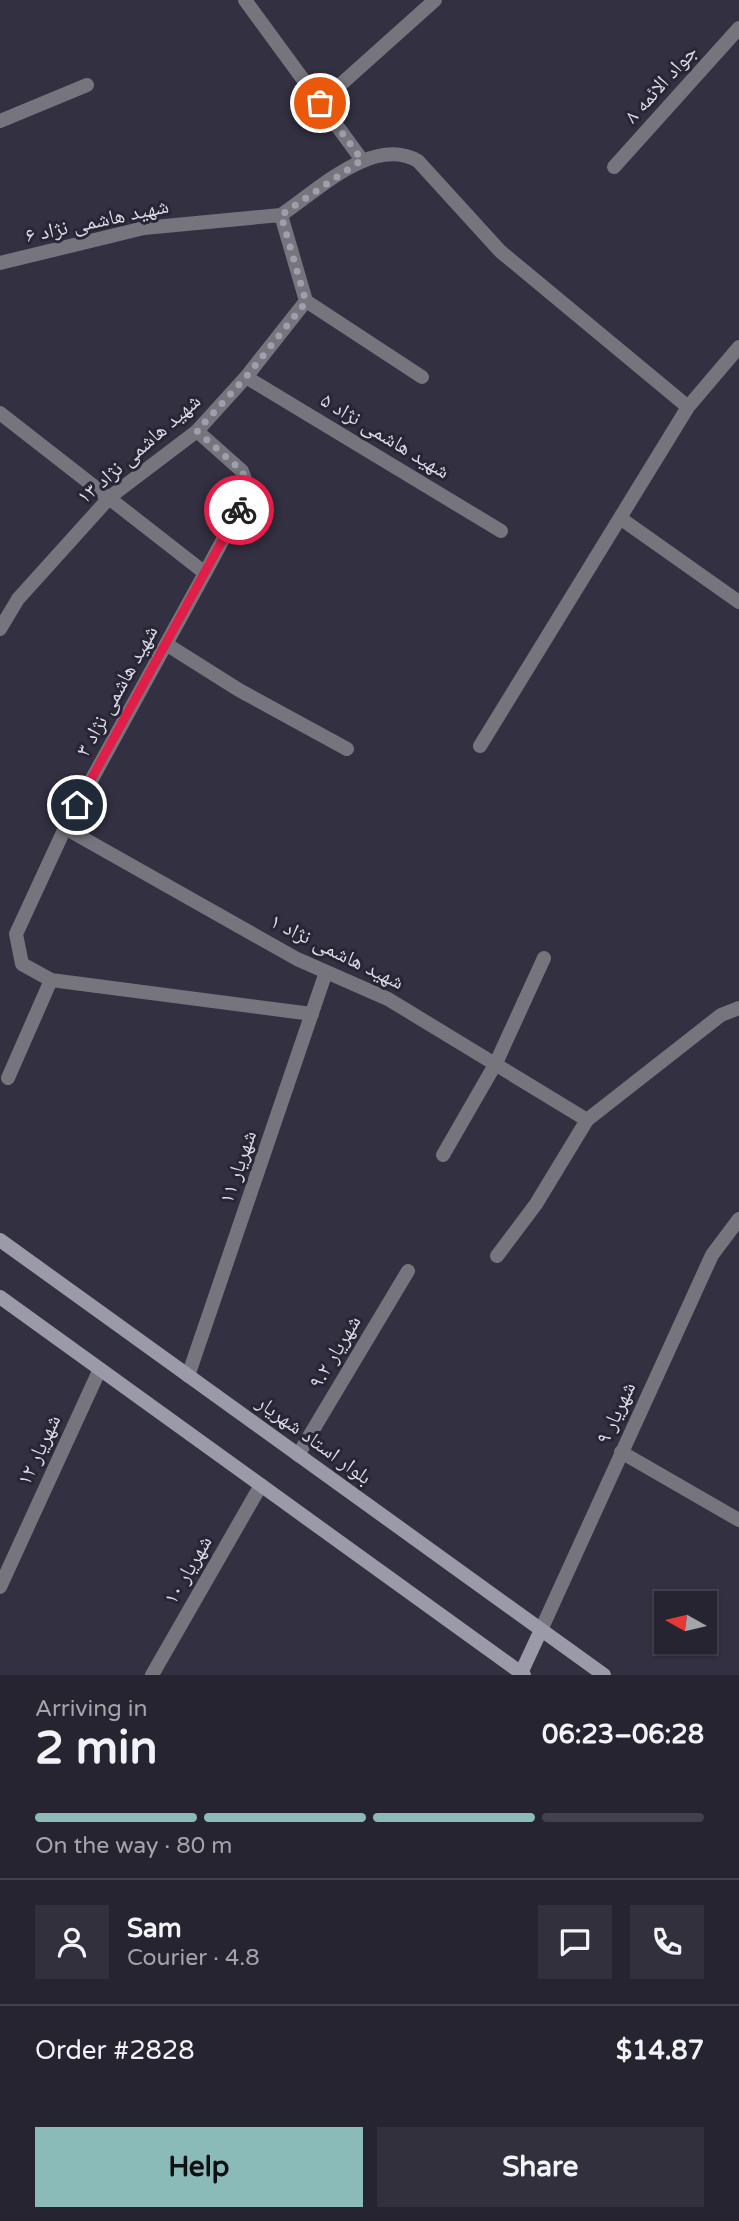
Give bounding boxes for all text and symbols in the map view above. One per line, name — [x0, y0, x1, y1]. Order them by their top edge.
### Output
street label: جواد الائمه ۸ — [619, 40, 703, 128]
pin — [290, 73, 350, 133]
icon: bag — [301, 84, 339, 122]
street label: شهید هاشمی نژاد ۶ — [23, 194, 171, 248]
street label: شهید هاشمی نژاد ۵ — [316, 388, 454, 484]
street label: شهید هاشمی نژاد ۱۳ — [72, 389, 206, 509]
courier — [204, 475, 274, 545]
icon: bike — [220, 491, 258, 529]
street label: شهید هاشمی نژاد ۳ — [71, 621, 163, 761]
pin — [47, 775, 107, 835]
icon: home — [58, 786, 96, 824]
street label: شهید هاشمی نژاد ۱ — [266, 909, 408, 995]
street label: شهریار ۱۱ — [214, 1127, 262, 1207]
street label: شهریار ۹.۲ — [303, 1311, 367, 1393]
street label: شهریار ۹ — [591, 1378, 641, 1448]
street label: بلوار استاد شهریار — [251, 1389, 376, 1490]
street label: شهریار ۱۲ — [12, 1411, 66, 1489]
street label: شهریار ۱۰ — [158, 1531, 218, 1609]
north arrow — [654, 1591, 718, 1654]
map controls — [654, 1591, 717, 1654]
text: Arriving in — [35, 1695, 148, 1723]
text: 06:23–06:28 — [542, 1719, 704, 1750]
text: 2 min — [35, 1721, 158, 1776]
text: On the way · 80 m — [35, 1832, 232, 1860]
button: person — [35, 1905, 109, 1979]
button: chat — [538, 1905, 612, 1979]
button: phone — [630, 1905, 704, 1979]
text: Sam — [127, 1913, 182, 1944]
text: Courier · 4.8 — [127, 1944, 260, 1972]
text: Order #2828 — [35, 2035, 195, 2066]
text: $14.87 — [616, 2035, 704, 2066]
button: Help — [35, 2127, 363, 2207]
button: Share — [377, 2127, 704, 2207]

